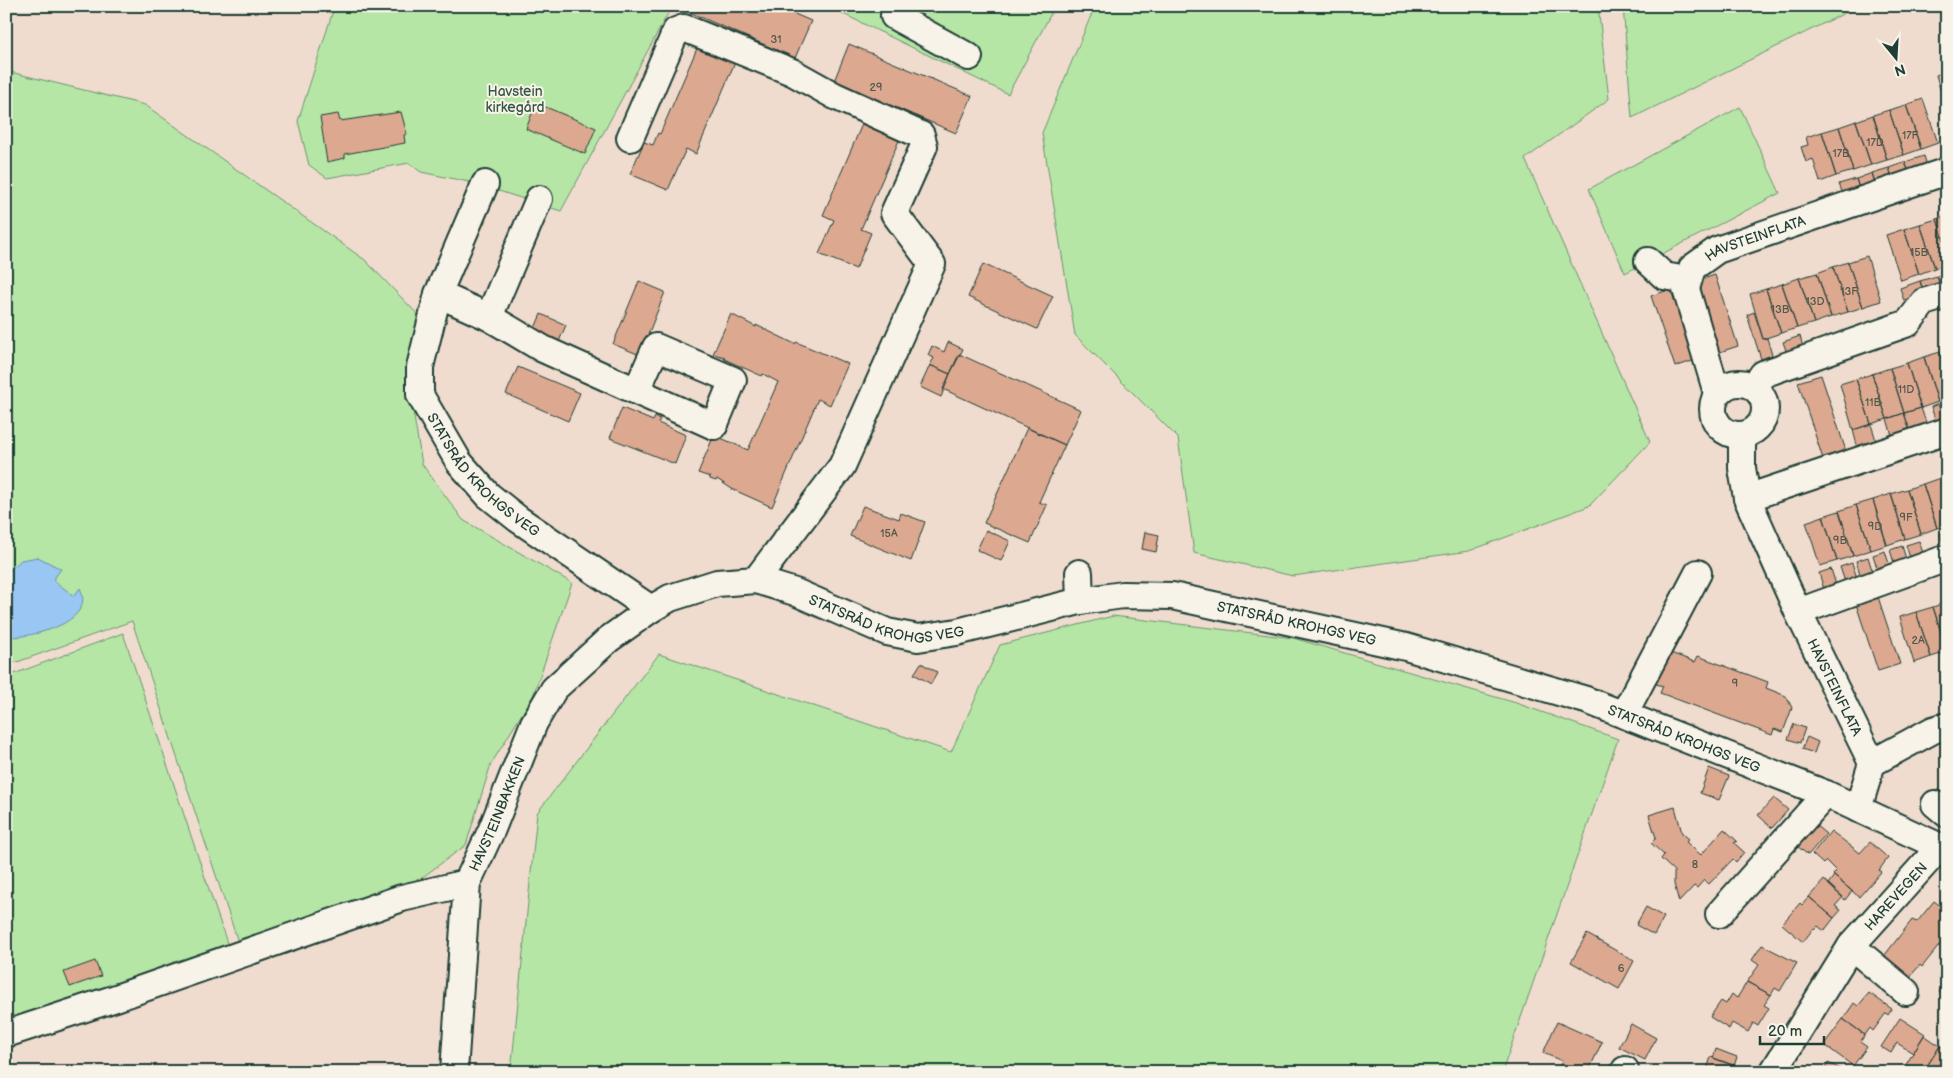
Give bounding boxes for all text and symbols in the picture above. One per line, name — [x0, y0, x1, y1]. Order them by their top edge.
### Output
north arrow — [1870, 32, 1920, 82]
house number: 31 — [770, 33, 782, 46]
text: N — [1892, 60, 1907, 80]
house number: 29 — [870, 81, 882, 94]
park label: Havstein kirkegård — [486, 83, 544, 116]
house number: 17F — [1902, 129, 1919, 142]
house number: 17D — [1866, 136, 1884, 149]
house number: 17B — [1832, 147, 1850, 160]
street label: HAVSTEINFLATA — [1702, 212, 1808, 265]
house number: 15B — [1910, 246, 1929, 259]
house number: 13F — [1840, 285, 1858, 298]
house number: 13D — [1805, 295, 1825, 308]
house number: 13B — [1771, 303, 1790, 316]
house number: 11D — [1898, 383, 1914, 396]
house number: 11B — [1865, 396, 1881, 409]
street label: STATSRÅD KROHGS VEG — [423, 410, 543, 540]
house number: 9F — [1900, 511, 1913, 524]
house number: 9D — [1868, 520, 1882, 533]
house number: 15A — [880, 527, 898, 540]
house number: 9B — [1833, 534, 1847, 547]
street label: STATSRÅD KROHGS VEG — [806, 591, 966, 648]
street label: STATSRÅD KROHGS VEG — [1215, 598, 1378, 649]
house number: 2A — [1911, 634, 1925, 647]
street label: HAVSTEINFLATA — [1803, 636, 1866, 739]
house number: 9 — [1732, 677, 1738, 690]
street label: STATSRÅD KROHGS VEG — [1605, 701, 1763, 777]
street label: HAVSTEINBAKKEN — [466, 754, 529, 874]
house number: 8 — [1692, 858, 1698, 871]
street label: HAREVEGEN — [1861, 859, 1931, 934]
house number: 6 — [1618, 962, 1625, 975]
scale bar — [1760, 1013, 1824, 1045]
text: 20 m — [1768, 1022, 1802, 1041]

